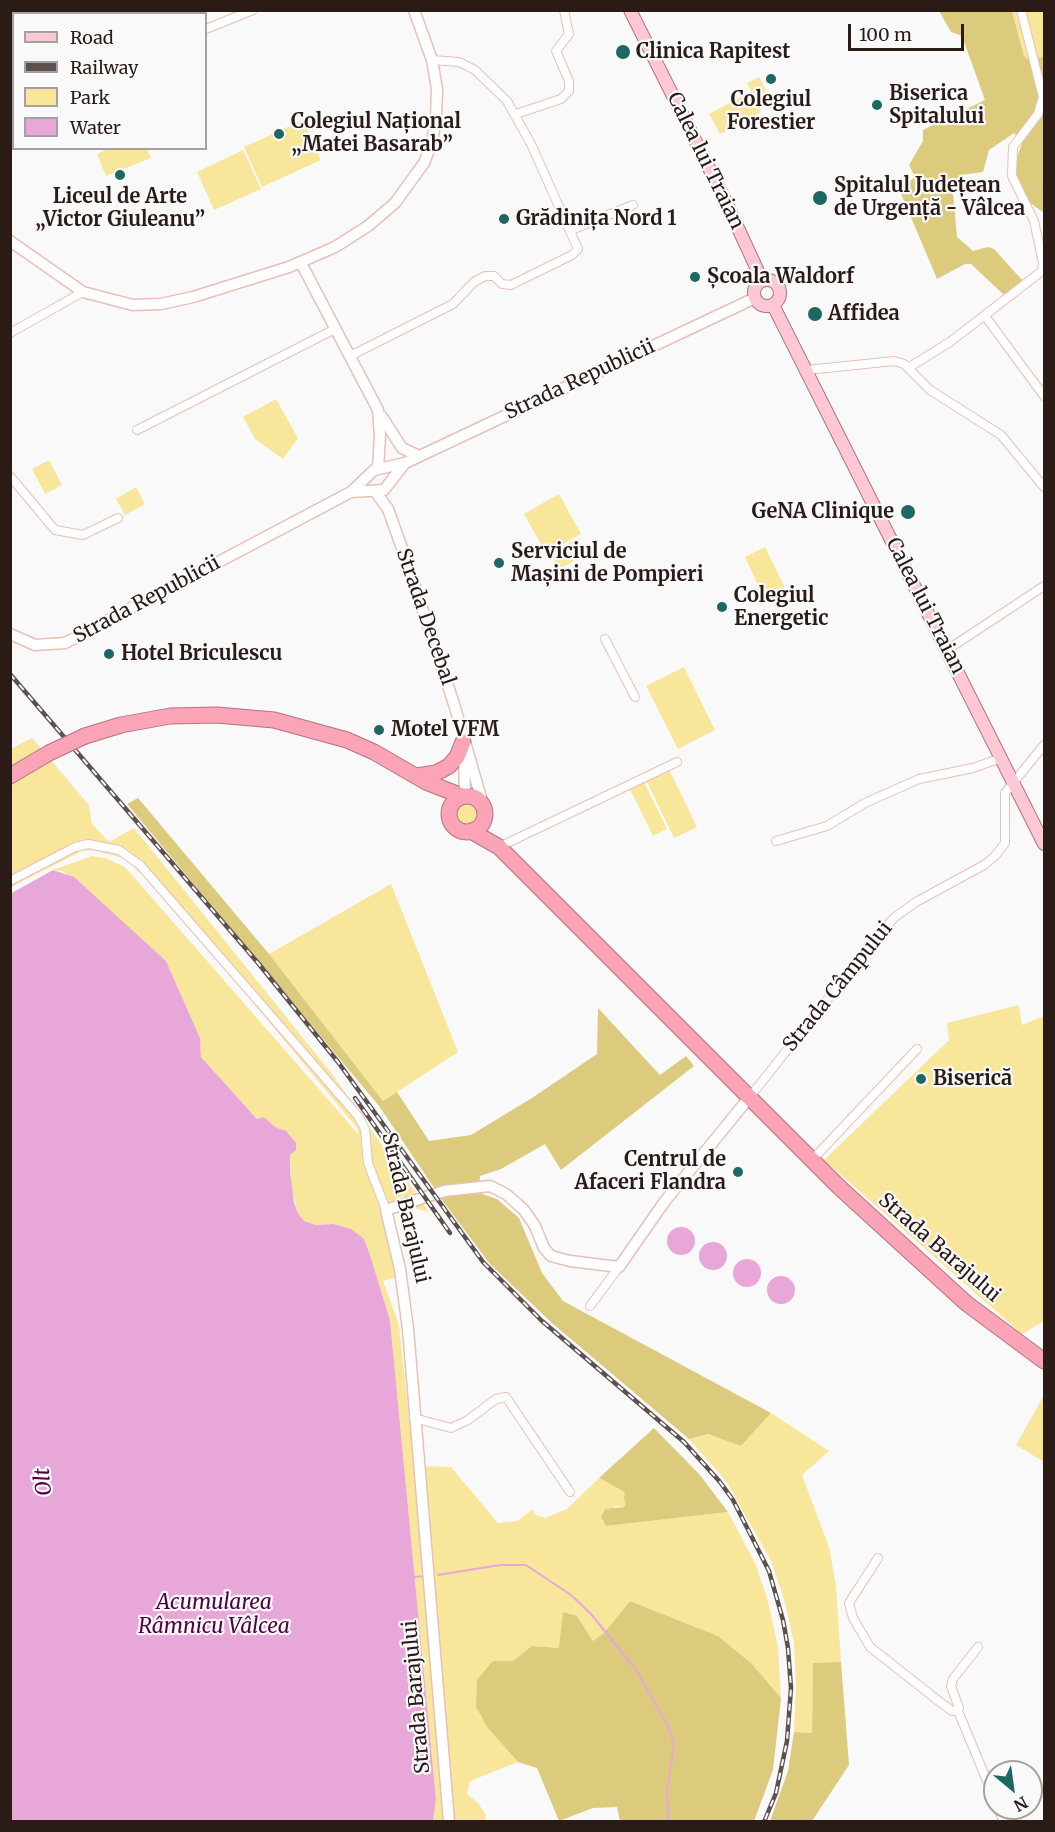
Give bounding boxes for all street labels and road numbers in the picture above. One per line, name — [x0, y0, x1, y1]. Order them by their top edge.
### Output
street label: Calea lui Traian — [661, 89, 749, 233]
street label: Strada Republicii — [501, 335, 659, 425]
street label: Calea lui Traian — [880, 534, 970, 678]
street label: Strada Decebal — [390, 546, 460, 688]
street label: Strada Republicii — [69, 551, 225, 649]
street label: Strada Câmpului — [778, 917, 898, 1057]
street label: Strada Barajului — [376, 1130, 434, 1286]
street label: Strada Barajului — [873, 1188, 1005, 1308]
street label: Strada Barajului — [398, 1619, 436, 1775]

